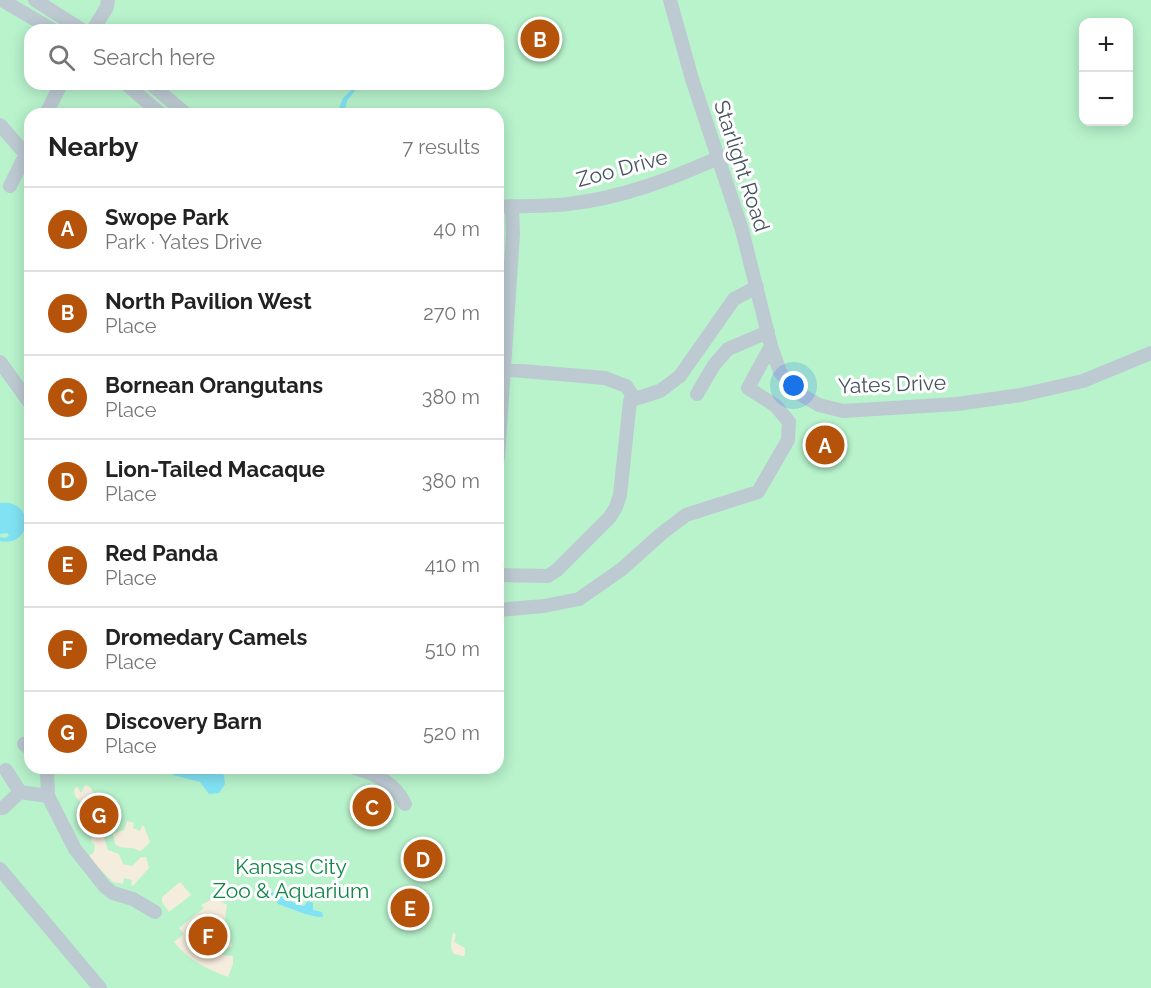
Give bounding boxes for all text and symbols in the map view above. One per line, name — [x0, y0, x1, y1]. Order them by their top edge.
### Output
pin: B — [520, 16, 560, 62]
map controls — [1079, 18, 1133, 126]
button: + — [1079, 18, 1133, 72]
search box — [24, 24, 504, 90]
icon: search — [45, 41, 78, 74]
text: Search here — [93, 44, 215, 70]
button: − — [1079, 72, 1133, 126]
street label: Starlight Road — [709, 97, 775, 235]
text: Nearby — [48, 132, 138, 162]
text: 7 results — [402, 135, 480, 159]
street label: Zoo Drive — [574, 144, 670, 192]
text: Swope Park — [105, 204, 229, 230]
text: A — [61, 217, 74, 241]
text: 40 m — [433, 217, 480, 241]
text: Park · Yates Drive — [105, 230, 262, 254]
text: North Pavilion West — [105, 288, 312, 314]
text: B — [61, 301, 74, 325]
text: 270 m — [423, 301, 480, 325]
text: Place — [105, 314, 156, 338]
street label: Yates Drive — [838, 370, 946, 398]
your location — [779, 371, 808, 400]
text: Bornean Orangutans — [105, 372, 323, 398]
text: C — [61, 385, 74, 409]
text: 380 m — [422, 385, 480, 409]
text: Place — [105, 398, 156, 422]
pin: A — [806, 422, 844, 468]
text: Lion-Tailed Macaque — [105, 456, 325, 482]
text: D — [60, 469, 75, 493]
text: 380 m — [422, 469, 480, 493]
text: Place — [105, 482, 156, 506]
text: Red Panda — [105, 540, 218, 566]
text: E — [61, 553, 74, 577]
text: 410 m — [425, 553, 480, 577]
text: Place — [105, 566, 156, 590]
text: Dromedary Camels — [105, 624, 307, 650]
text: F — [62, 637, 73, 661]
text: 510 m — [425, 637, 480, 661]
text: Place — [105, 650, 156, 674]
text: Discovery Barn — [105, 708, 262, 734]
text: G — [60, 721, 75, 745]
text: 520 m — [423, 721, 480, 745]
text: Place — [105, 734, 156, 758]
pin: C — [352, 784, 392, 830]
pin: G — [80, 792, 118, 838]
pin: D — [404, 836, 442, 882]
park label: Kansas City Zoo & Aquarium — [213, 854, 369, 903]
pin: E — [390, 886, 430, 930]
pin: F — [188, 914, 228, 958]

